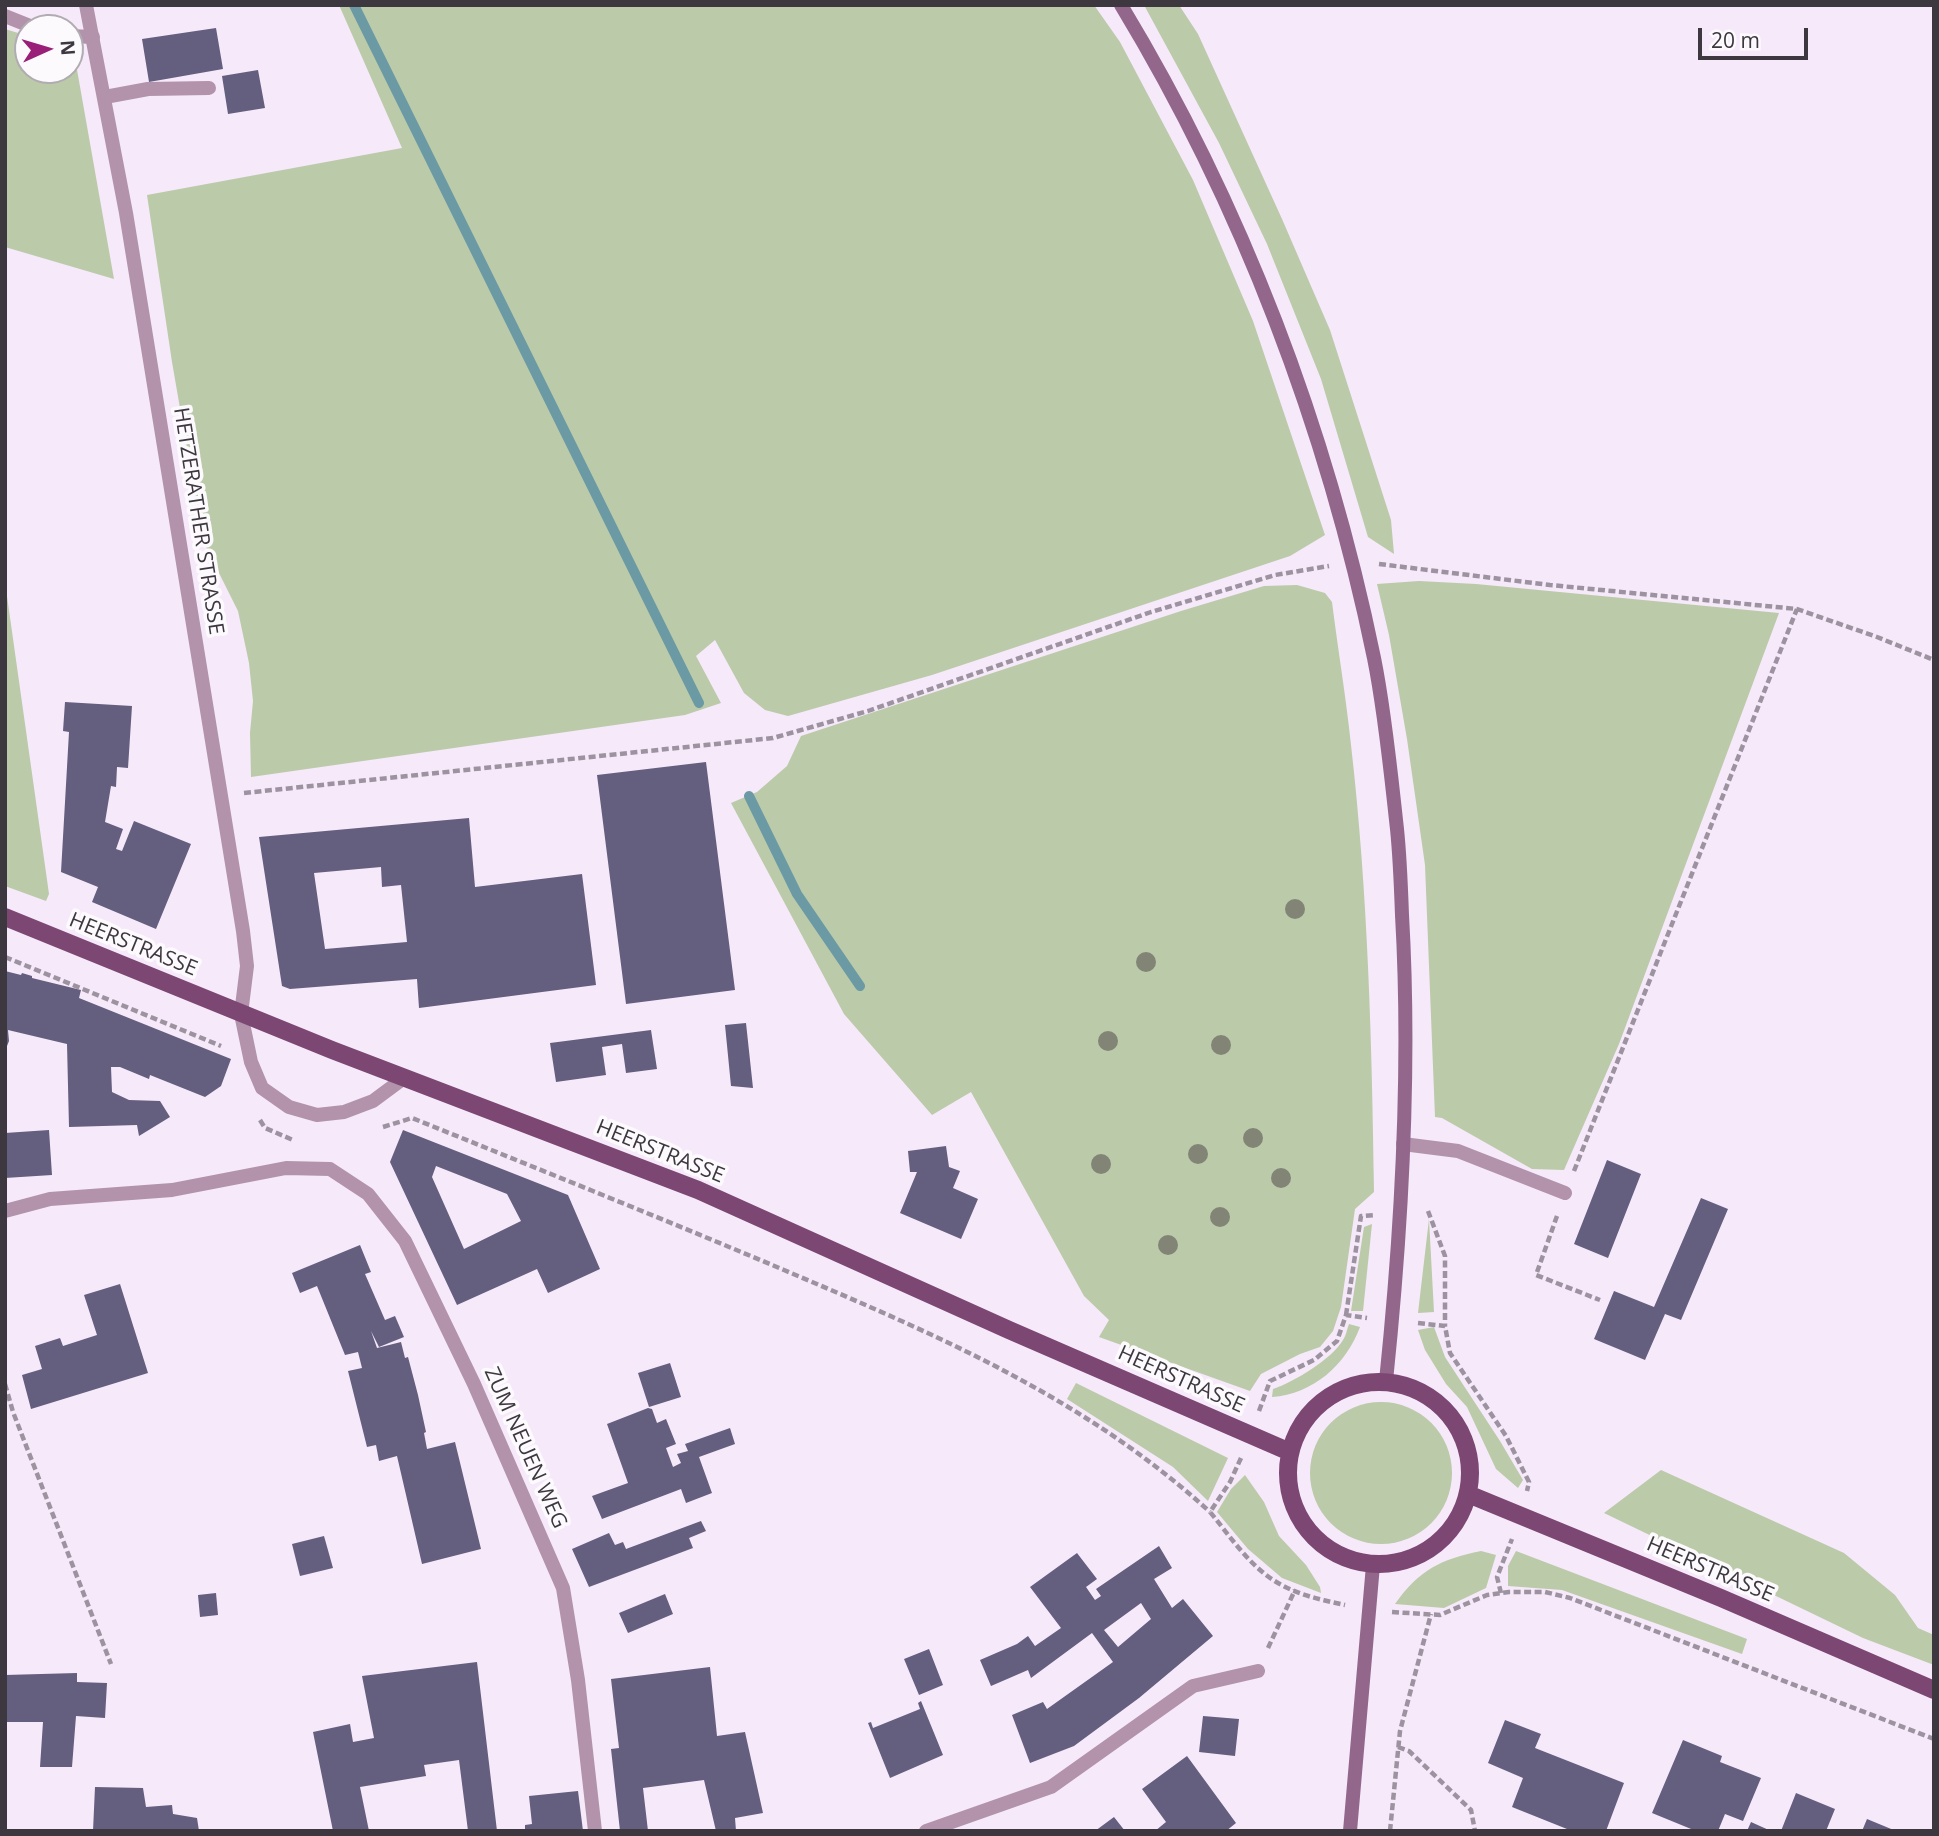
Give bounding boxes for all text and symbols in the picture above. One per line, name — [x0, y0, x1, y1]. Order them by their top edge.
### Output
north arrow — [14, 14, 84, 84]
scale bar — [1701, 14, 1811, 58]
text: 20 m — [1711, 26, 1760, 54]
text: N — [54, 39, 81, 56]
street label: HETZERATHER STRASSE — [168, 406, 228, 636]
street label: HEERSTRASSE — [65, 908, 201, 982]
street label: HEERSTRASSE — [592, 1115, 728, 1189]
street label: HEERSTRASSE — [1114, 1341, 1248, 1419]
street label: ZUM NEUEN WEG — [478, 1364, 572, 1532]
street label: HEERSTRASSE — [1643, 1532, 1777, 1608]

